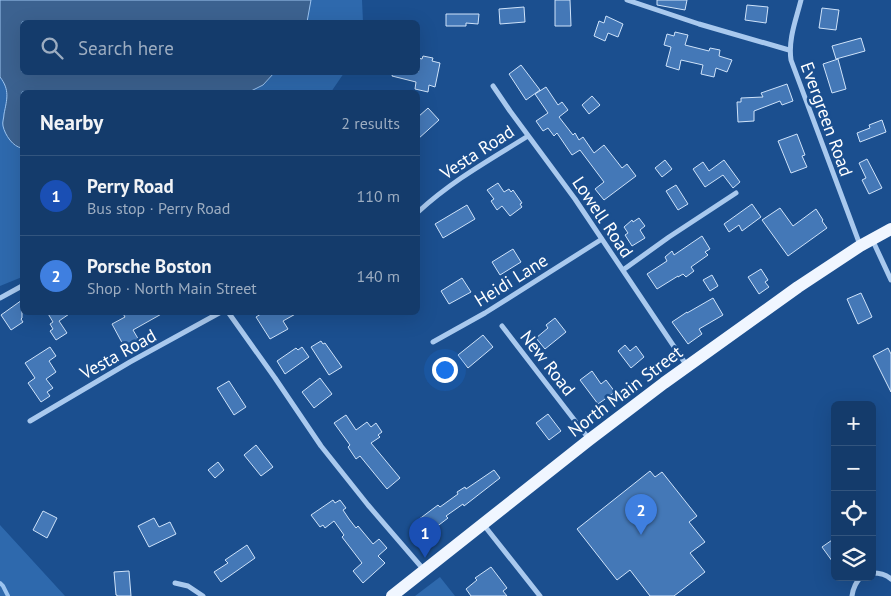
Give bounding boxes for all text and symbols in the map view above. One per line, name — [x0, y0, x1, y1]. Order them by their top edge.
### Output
search box — [20, 20, 420, 75]
icon: search — [38, 34, 66, 62]
text: Search here — [78, 36, 174, 60]
street label: Evergreen Road — [796, 59, 858, 179]
text: Nearby — [40, 109, 103, 136]
text: 2 results — [341, 113, 400, 133]
street label: Vesta Road — [435, 120, 518, 185]
street label: Lowell Road — [567, 172, 639, 262]
text: Perry Road — [87, 174, 174, 198]
text: 1 — [51, 186, 61, 206]
text: 110 m — [357, 186, 400, 206]
text: Bus stop · Perry Road — [87, 198, 230, 218]
street label: Heidi Lane — [470, 248, 552, 312]
text: Porsche Boston — [87, 254, 212, 278]
text: 2 — [51, 266, 61, 286]
text: 140 m — [357, 266, 400, 286]
text: Shop · North Main Street — [87, 278, 257, 298]
street label: Vesta Road — [75, 324, 160, 385]
street label: New Road — [515, 326, 581, 400]
street label: North Main Street — [563, 340, 687, 442]
your location — [432, 357, 458, 383]
map controls — [831, 401, 876, 581]
button: + — [831, 401, 876, 446]
button: − — [831, 446, 876, 491]
button: locate — [831, 491, 876, 536]
pin: 2 — [625, 494, 657, 535]
pin: 1 — [409, 517, 441, 558]
button: layers — [831, 536, 876, 581]

